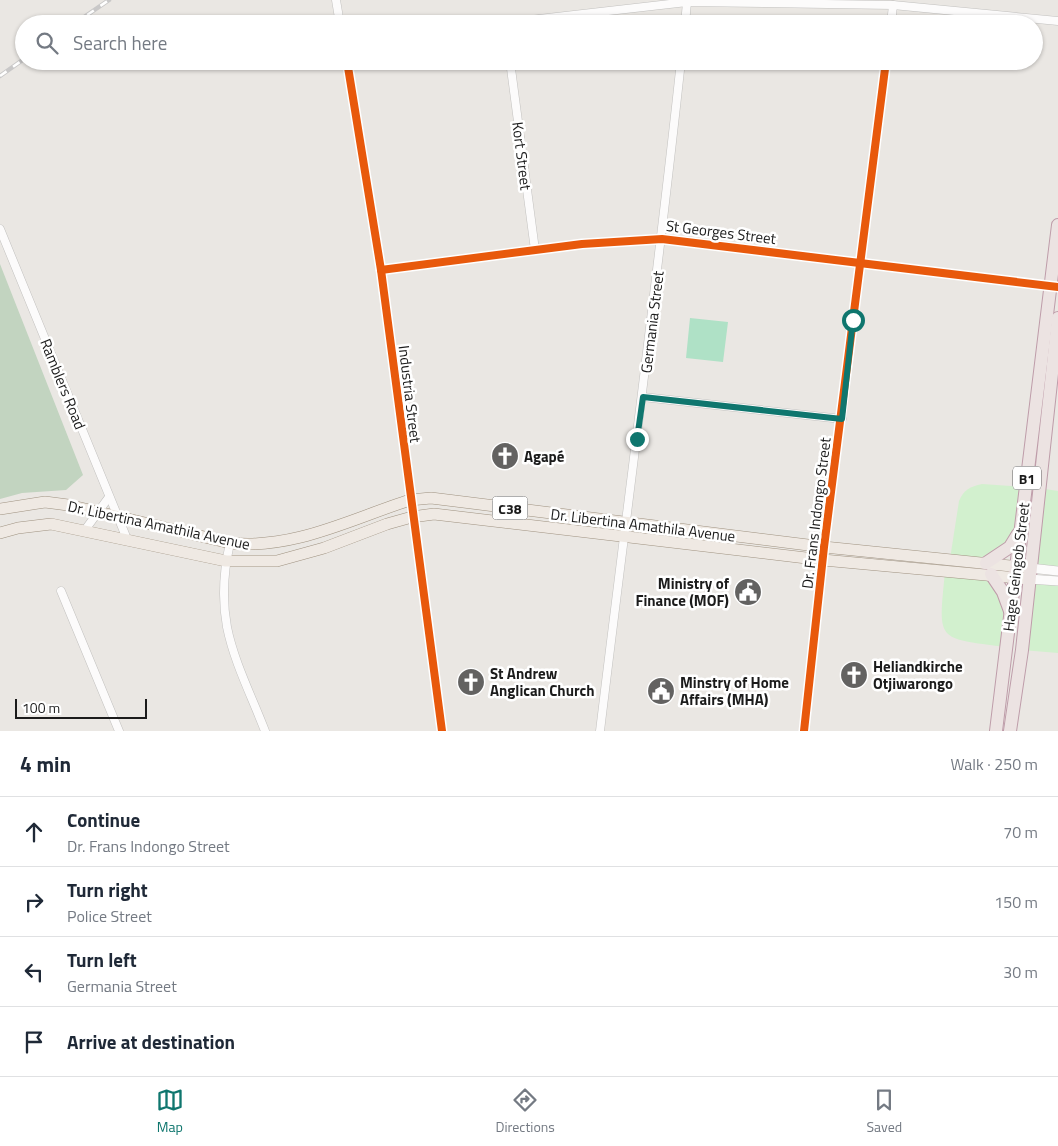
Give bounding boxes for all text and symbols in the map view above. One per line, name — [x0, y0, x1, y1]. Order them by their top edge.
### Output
search box — [15, 15, 1043, 70]
text: Search here — [73, 28, 167, 57]
icon: search — [33, 29, 61, 57]
street label: Kort Street — [506, 121, 538, 192]
street label: St Georges Street — [665, 214, 778, 250]
street label: Germania Street — [634, 269, 670, 374]
route start — [842, 309, 865, 332]
street label: Ramblers Road — [34, 335, 92, 433]
street label: Industria Street — [393, 344, 427, 445]
route end — [626, 428, 649, 451]
street label: Dr. Frans Indongo Street — [795, 435, 837, 590]
church icon: Agapé — [490, 441, 520, 471]
place label: Agapé — [524, 445, 565, 468]
road number: B1 — [1013, 466, 1041, 489]
street label: Dr. Libertina Amathila Avenue — [66, 494, 252, 556]
road number: C38 — [492, 496, 528, 520]
street label: Hage Geingob Street — [997, 500, 1035, 633]
street label: Dr. Libertina Amathila Avenue — [549, 502, 737, 548]
place label: Ministry of Finance (MOF) — [635, 572, 730, 612]
public building icon: Ministry of Finance (MOF) — [733, 577, 763, 607]
place label: Heliandkirche Otjiwarongo — [873, 655, 963, 695]
church icon: Heliandkirche Otjiwarongo — [839, 660, 869, 690]
place label: St Andrew Anglican Church — [490, 662, 595, 702]
church icon: St Andrew Anglican Church — [456, 667, 486, 697]
place label: Minstry of Home Affairs (MHA) — [680, 671, 789, 711]
public building icon: Minstry of Home Affairs (MHA) — [646, 676, 676, 706]
scale bar — [15, 696, 148, 719]
text: 100 m — [22, 697, 60, 718]
text: 4 min — [20, 748, 71, 780]
text: Walk · 250 m — [950, 752, 1038, 776]
text: Continue — [67, 805, 140, 834]
icon: ahead — [20, 818, 48, 846]
text: 70 m — [1003, 820, 1038, 844]
text: Dr. Frans Indongo Street — [67, 834, 230, 858]
text: Turn right — [67, 875, 148, 904]
icon: right — [20, 888, 48, 916]
text: 150 m — [994, 890, 1038, 914]
text: Police Street — [67, 904, 152, 928]
text: Turn left — [67, 945, 137, 974]
icon: left — [20, 958, 48, 986]
text: 30 m — [1003, 960, 1038, 984]
text: Germania Street — [67, 974, 177, 998]
text: Arrive at destination — [67, 1027, 235, 1056]
icon: arrive — [20, 1028, 48, 1056]
tab: Map — [156, 1086, 184, 1137]
tab: Directions — [495, 1086, 555, 1137]
tab: Saved — [867, 1086, 902, 1137]

